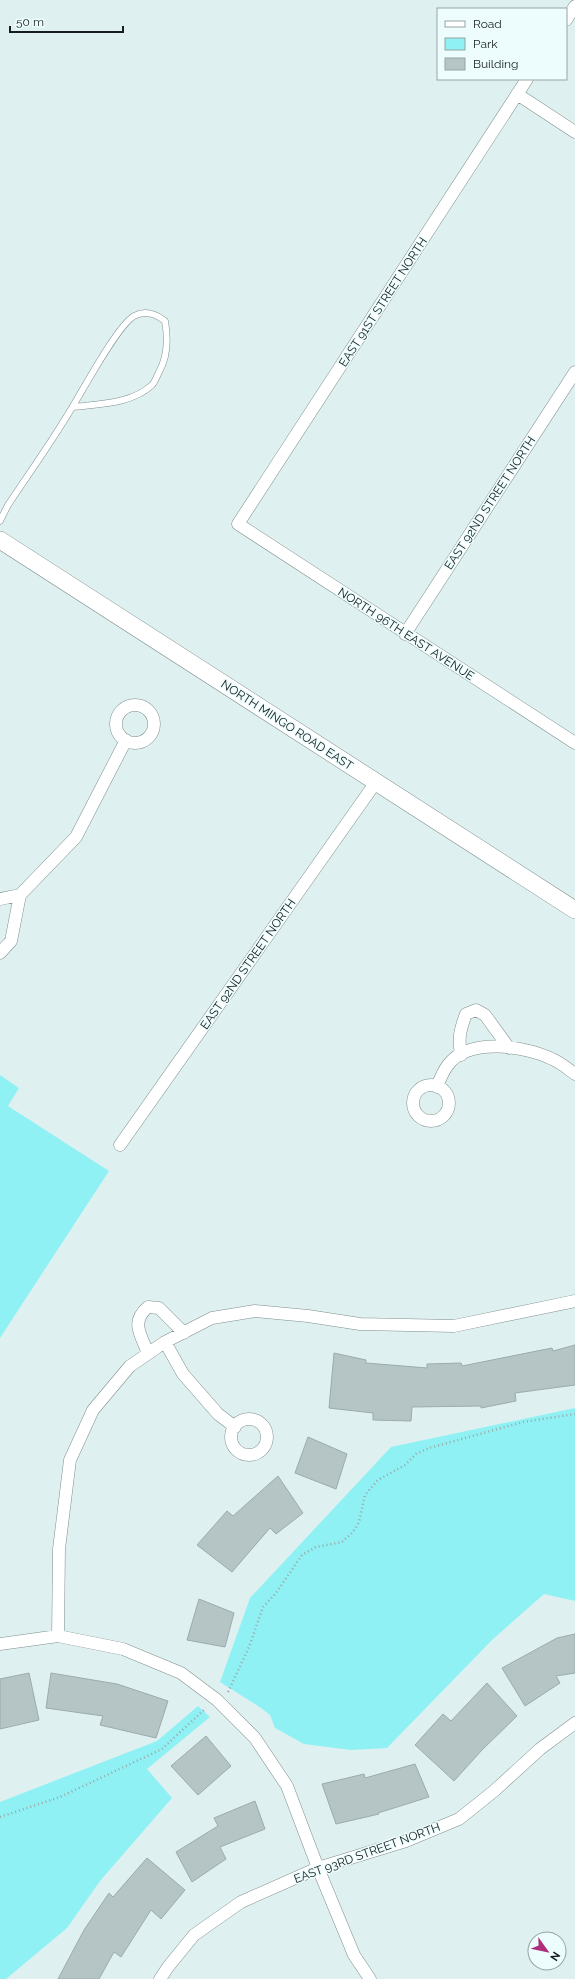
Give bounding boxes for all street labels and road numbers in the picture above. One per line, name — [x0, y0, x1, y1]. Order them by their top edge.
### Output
street label: EAST 91ST STREET NORTH — [336, 235, 430, 369]
street label: EAST 92ND STREET NORTH — [442, 434, 538, 572]
street label: NORTH 96TH EAST AVENUE — [335, 585, 477, 683]
street label: NORTH MINGO ROAD EAST — [218, 677, 356, 773]
street label: EAST 92ND STREET NORTH — [198, 896, 298, 1032]
street label: EAST 93RD STREET NORTH — [292, 1820, 442, 1886]

